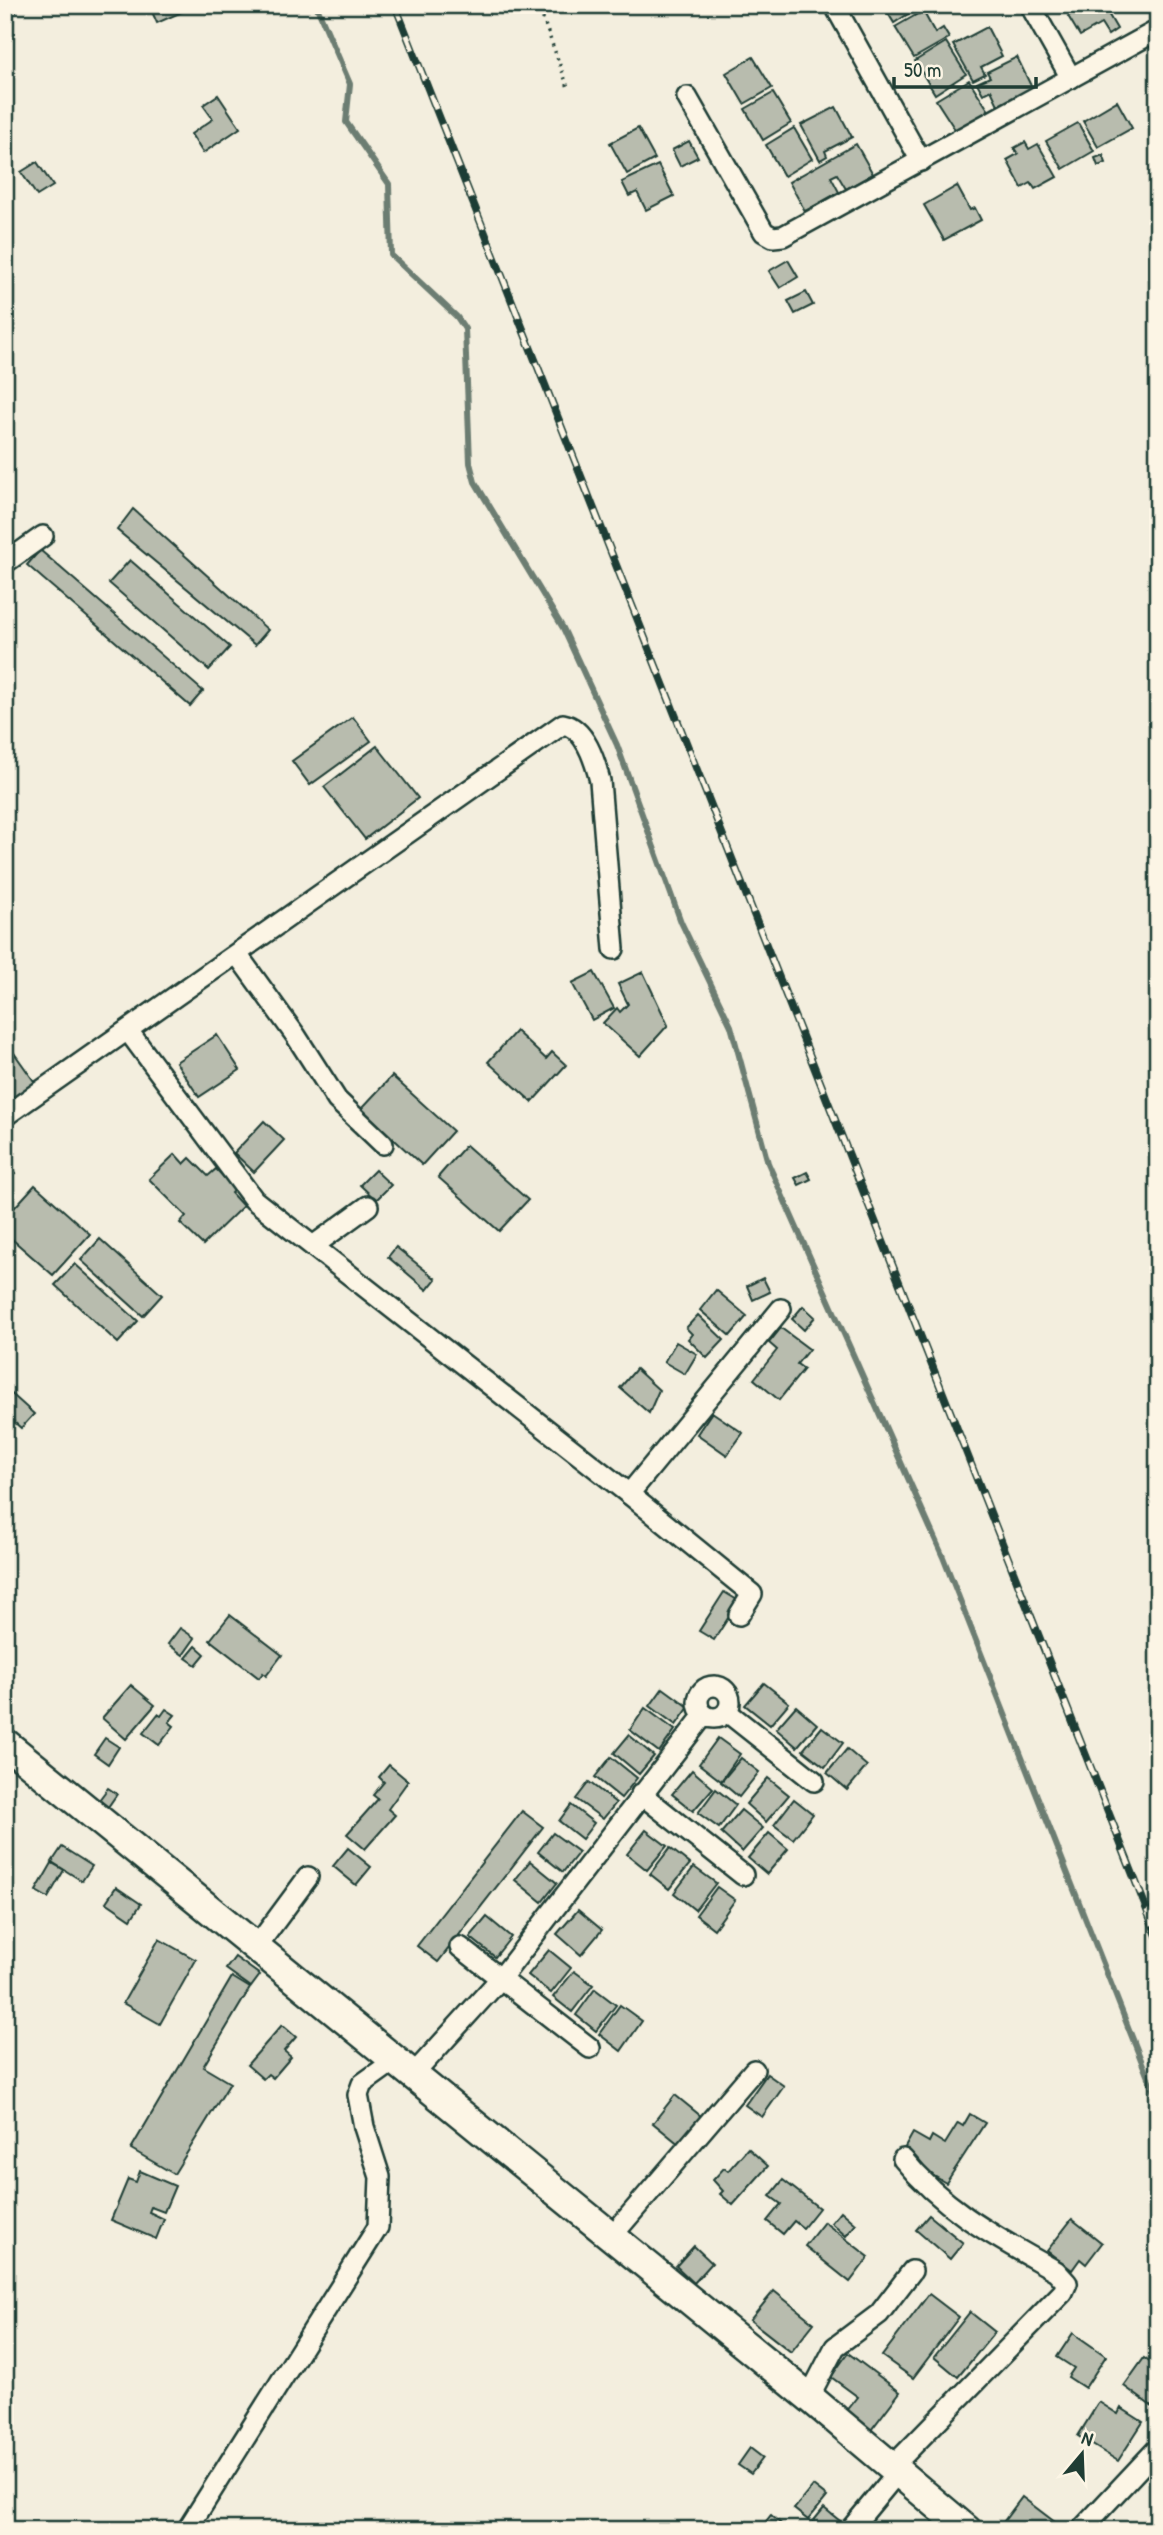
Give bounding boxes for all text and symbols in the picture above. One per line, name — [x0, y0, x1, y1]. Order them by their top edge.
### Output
scale bar — [894, 46, 1035, 90]
text: 50 m — [904, 55, 941, 84]
north arrow — [1048, 2420, 1118, 2490]
text: N — [1079, 2424, 1097, 2452]

